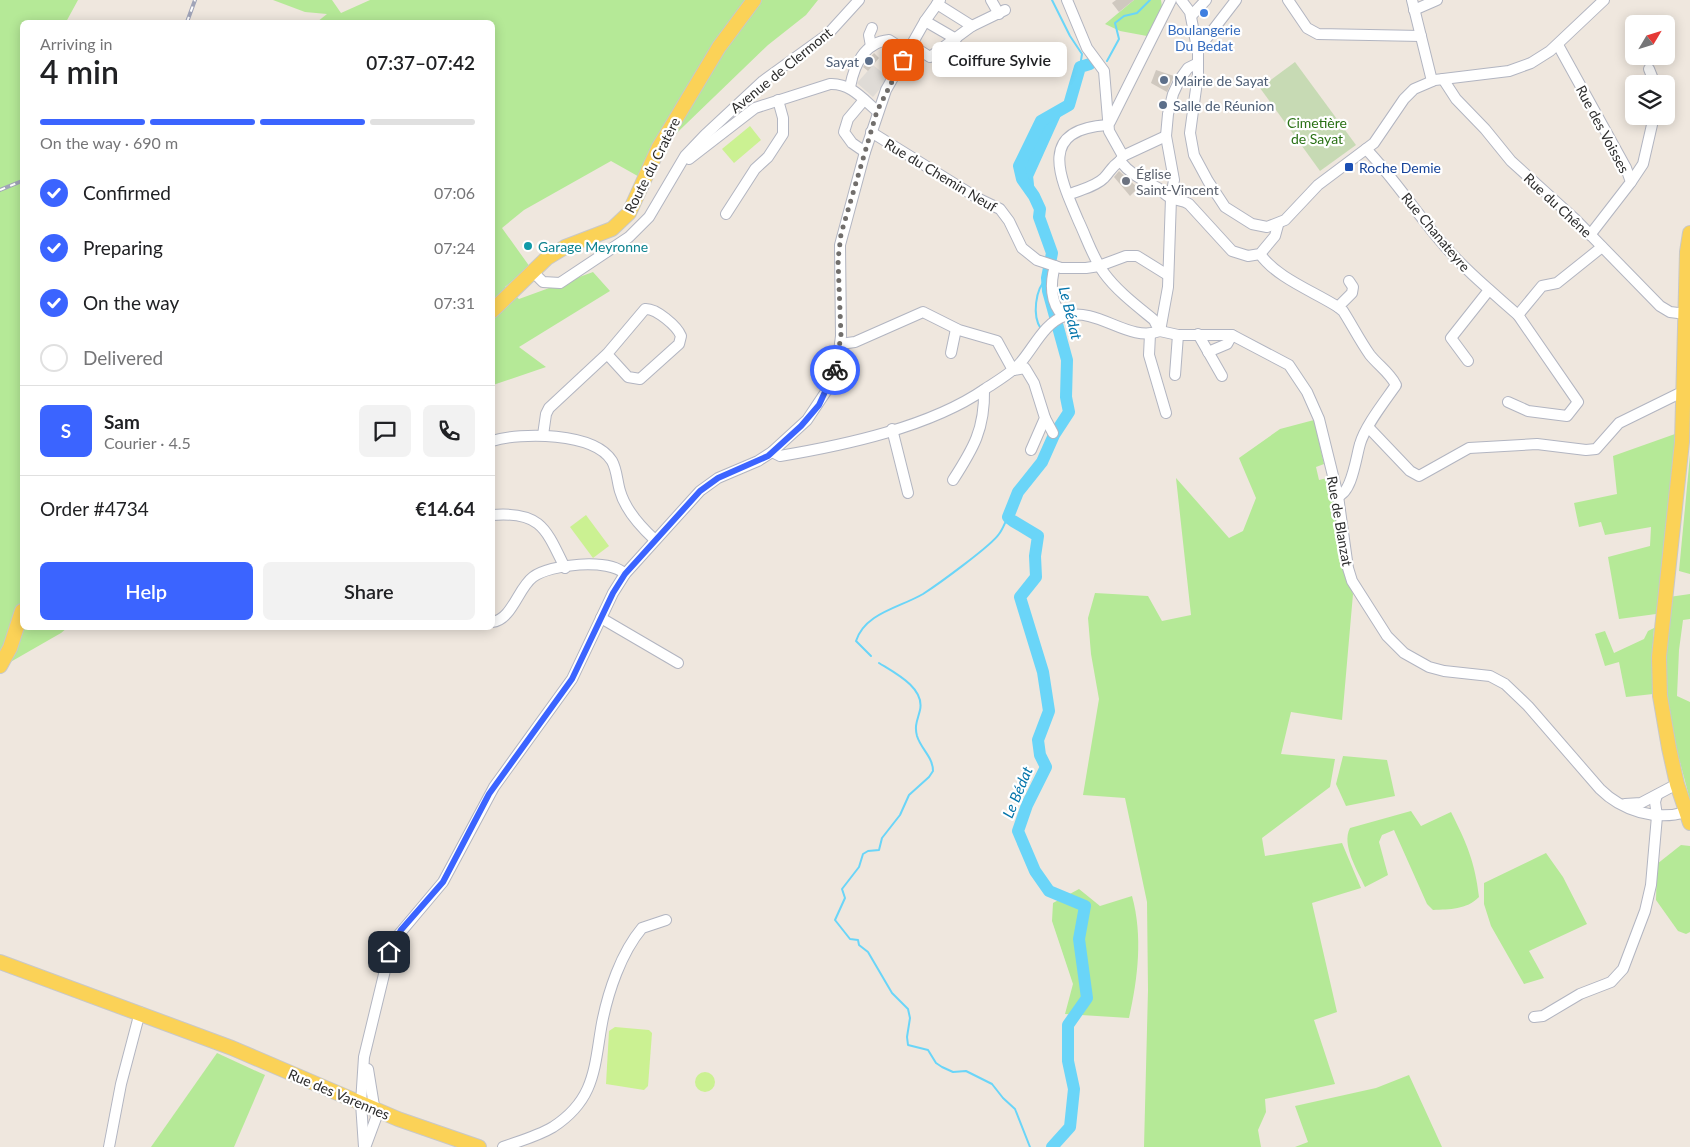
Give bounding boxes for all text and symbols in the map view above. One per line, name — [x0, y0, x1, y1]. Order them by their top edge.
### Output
marker: Boulangerie Du Bedat — [1198, 7, 1210, 19]
north arrow — [1625, 15, 1675, 65]
map controls — [1625, 15, 1675, 125]
place label: Boulangerie Du Bedat — [1167, 21, 1241, 54]
street label: Avenue de Clermont — [727, 24, 835, 116]
text: Arriving in — [40, 34, 113, 53]
pin — [882, 39, 924, 81]
callout: Coiffure Sylvie — [933, 42, 1068, 78]
icon: bag — [889, 46, 917, 74]
text: Coiffure Sylvie — [948, 50, 1051, 69]
text: 07:37–07:42 — [366, 51, 475, 74]
text: 4 min — [40, 52, 119, 91]
place label: Sayat — [826, 53, 859, 70]
marker: Sayat — [863, 55, 875, 67]
place label: Mairie de Sayat — [1174, 72, 1269, 89]
marker: Mairie de Sayat — [1158, 74, 1170, 86]
button: layers — [1625, 75, 1675, 125]
street label: Rue des Voisses — [1573, 82, 1633, 176]
place label: Salle de Réunion — [1173, 97, 1274, 114]
marker: Salle de Réunion — [1157, 99, 1169, 111]
street label: Route du Cratère — [621, 114, 683, 216]
park label: Cimetière de Sayat — [1287, 114, 1347, 147]
text: On the way · 690 m — [40, 133, 178, 152]
street label: Rue du Chemin Neuf — [882, 135, 1000, 215]
place label: Roche Demie — [1359, 159, 1441, 176]
marker: Roche Demie — [1343, 161, 1355, 173]
place label: Église Saint-Vincent — [1136, 165, 1219, 198]
street label: Rue du Chêne — [1521, 169, 1595, 241]
marker: Église Saint-Vincent — [1120, 175, 1132, 187]
icon: check — [40, 179, 68, 207]
text: Confirmed — [83, 181, 171, 204]
text: 07:06 — [434, 183, 475, 202]
street label: Rue Chanateyre — [1398, 189, 1474, 275]
icon: check — [40, 234, 68, 262]
text: Preparing — [83, 236, 163, 259]
text: 07:24 — [434, 238, 475, 257]
place label: Garage Meyronne — [538, 238, 648, 255]
marker: Garage Meyronne — [522, 240, 534, 252]
water label: Le Bédat — [1056, 284, 1086, 342]
icon: check — [40, 289, 68, 317]
text: On the way — [83, 291, 179, 314]
text: 07:31 — [434, 293, 475, 312]
courier — [810, 345, 860, 395]
text: Delivered — [83, 346, 163, 369]
icon: bike — [821, 356, 849, 384]
button: chat — [359, 405, 411, 457]
button: phone — [423, 405, 475, 457]
text: Sam — [104, 410, 140, 433]
text: S — [61, 419, 71, 442]
text: Courier · 4.5 — [104, 433, 191, 452]
street label: Rue de Blanzat — [1324, 475, 1356, 567]
text: Order #4734 — [40, 497, 149, 520]
text: €14.64 — [415, 497, 475, 520]
button: Help — [40, 562, 253, 620]
button: Share — [263, 562, 475, 620]
water label: Le Bédat — [998, 763, 1036, 820]
pin — [368, 931, 410, 973]
icon: home — [375, 938, 403, 966]
street label: Rue des Varennes — [286, 1065, 392, 1123]

